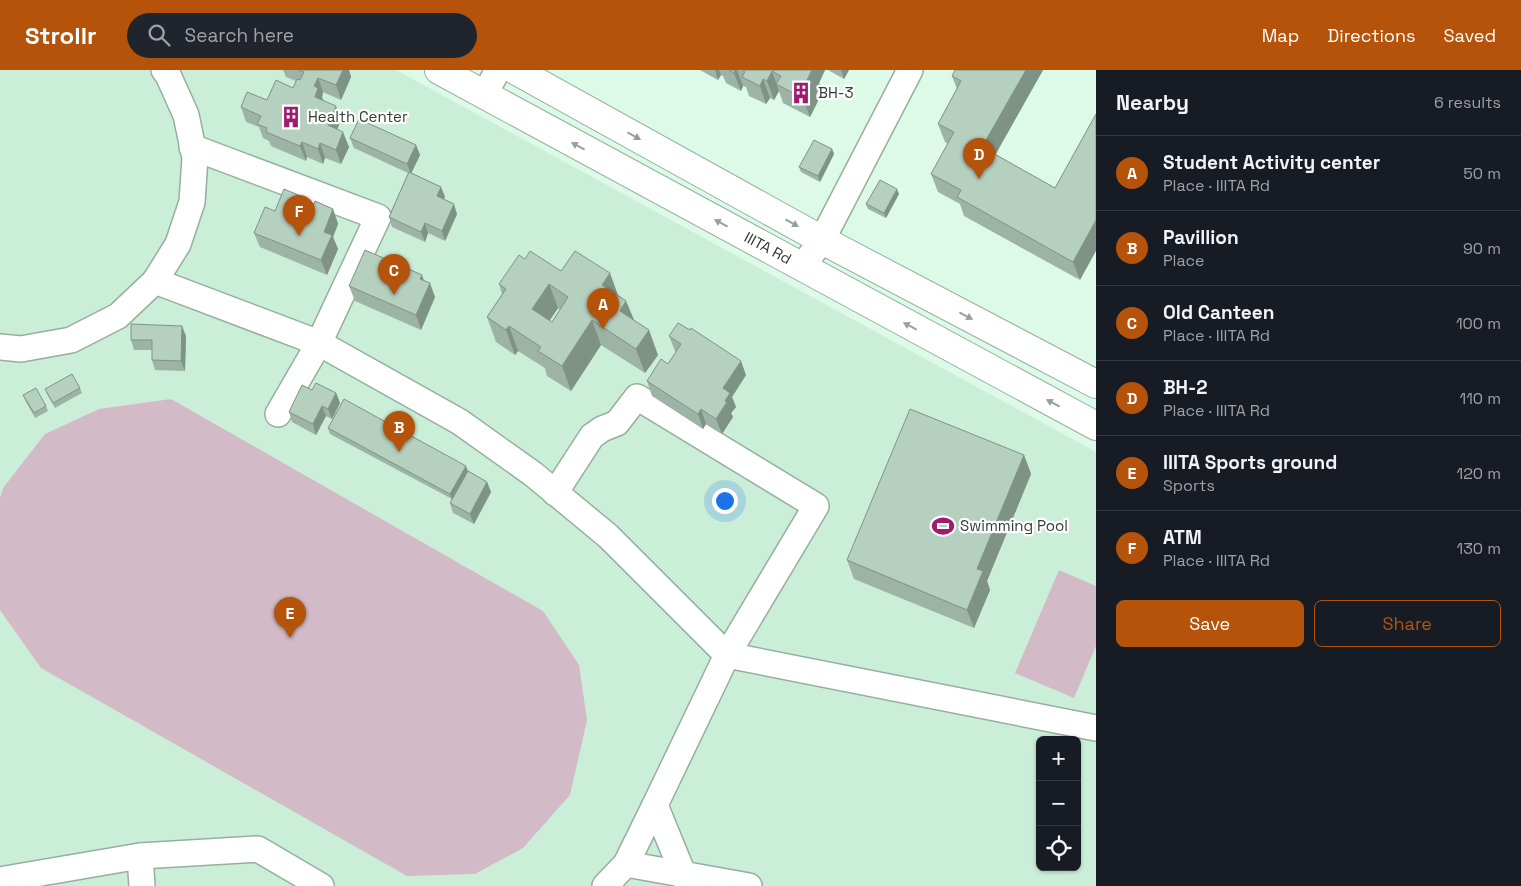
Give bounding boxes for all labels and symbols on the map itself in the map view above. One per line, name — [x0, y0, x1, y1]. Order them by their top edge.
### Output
building icon: BH-3 — [788, 80, 814, 106]
place label: BH-3 — [818, 83, 854, 102]
building icon: Health Center — [278, 104, 304, 130]
place label: Health Center — [308, 107, 408, 126]
one-way arrow — [627, 132, 642, 140]
pin: D — [963, 138, 995, 179]
one-way arrow — [571, 142, 586, 150]
pin: F — [283, 195, 315, 236]
one-way arrow — [714, 219, 729, 227]
one-way arrow — [784, 219, 799, 227]
street label: IIITA Rd — [741, 227, 795, 268]
pin: C — [378, 254, 410, 295]
pin: A — [587, 288, 619, 329]
one-way arrow — [959, 312, 974, 320]
one-way arrow — [903, 322, 918, 330]
one-way arrow — [1046, 399, 1060, 407]
pin: B — [383, 411, 415, 452]
your location — [712, 488, 738, 514]
sports icon: Swimming Pool — [930, 513, 956, 539]
place label: Swimming Pool — [960, 516, 1068, 535]
pin: E — [274, 597, 306, 638]

